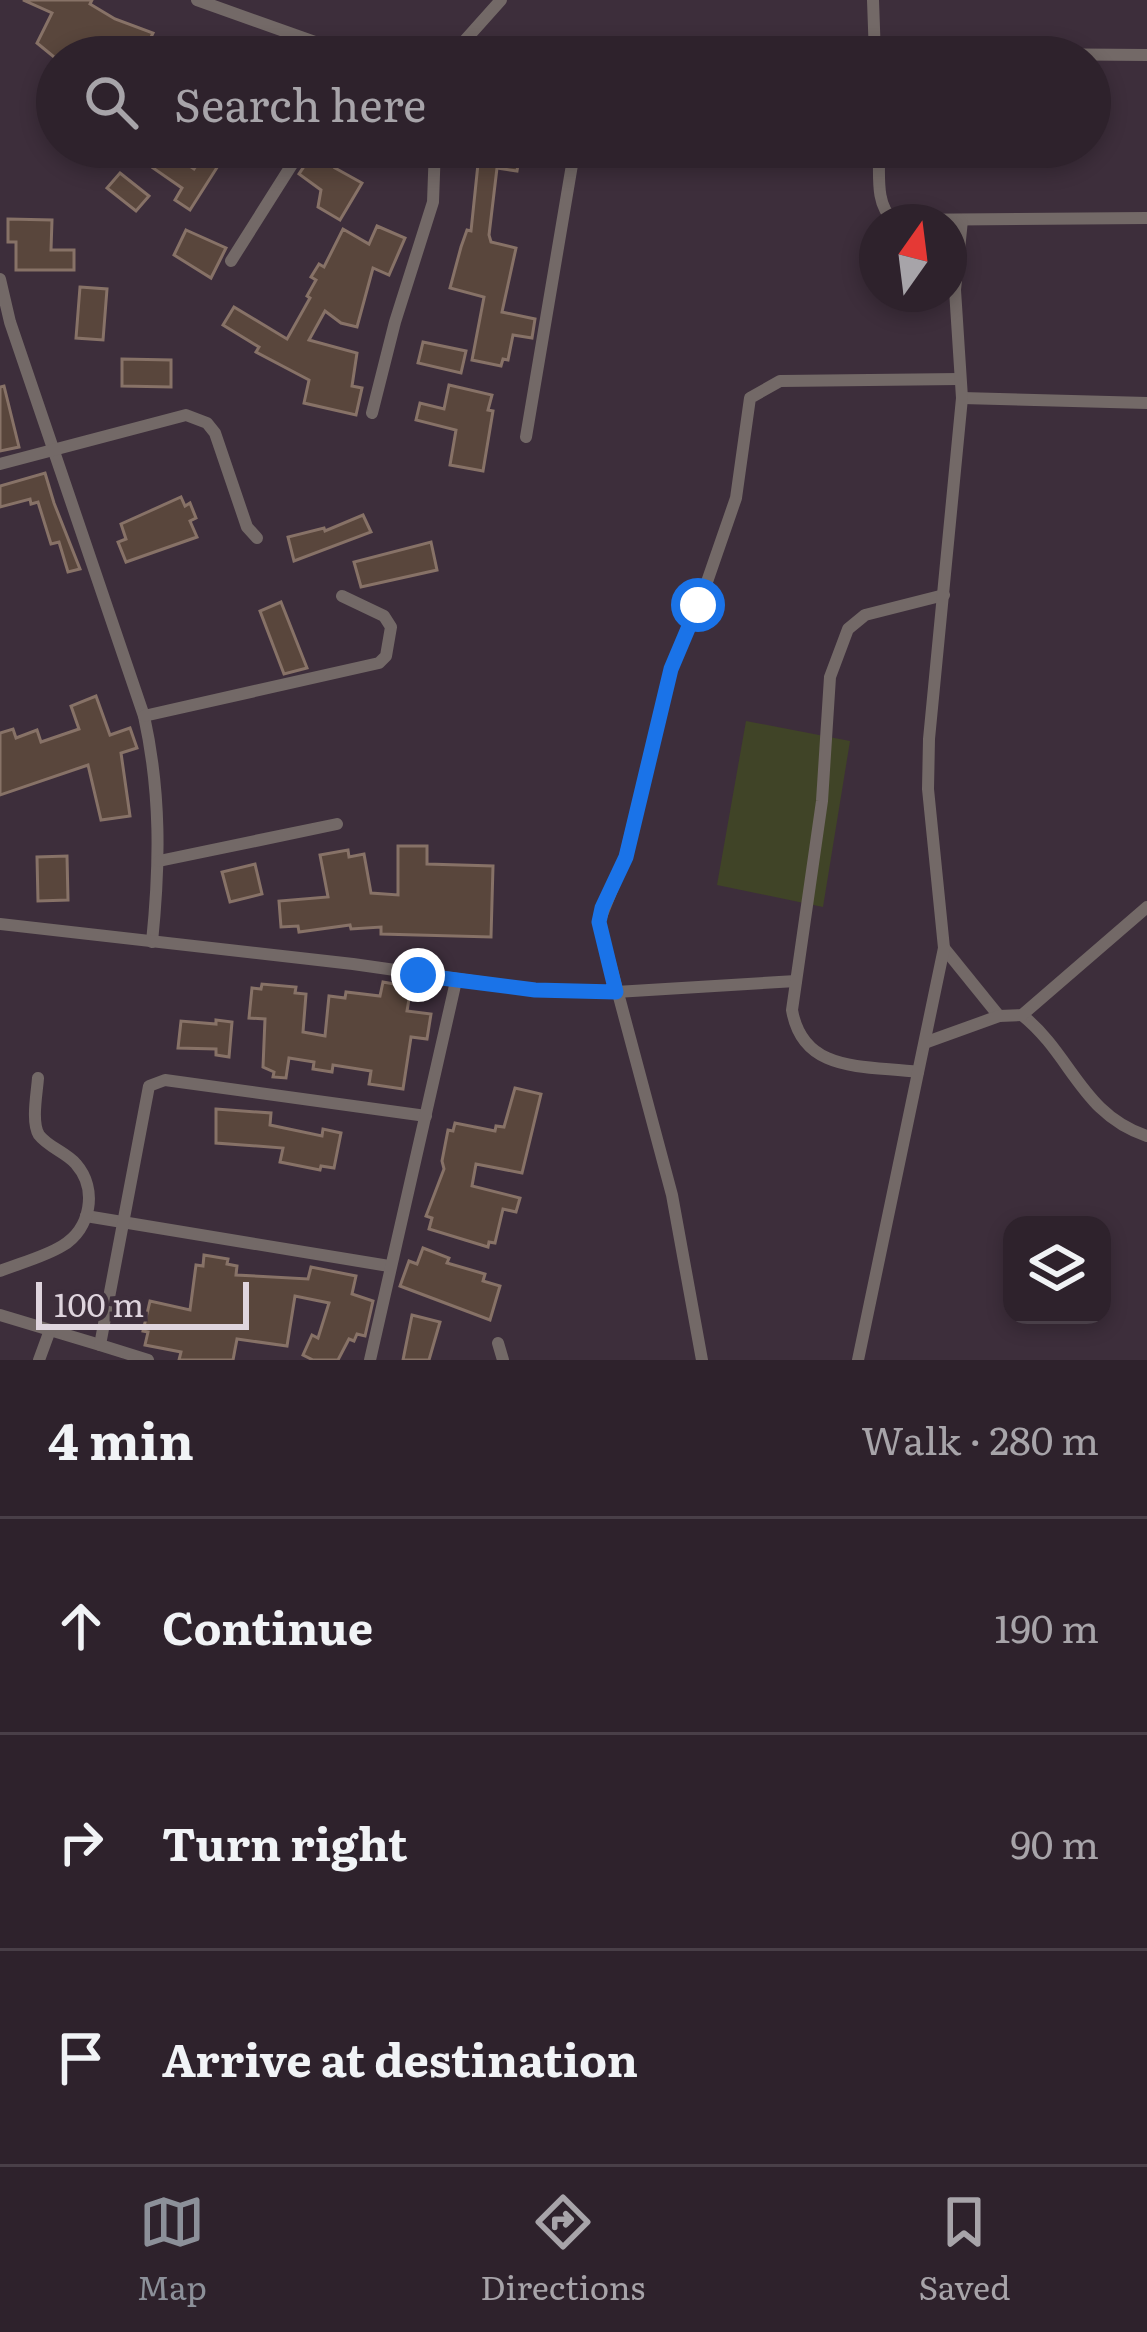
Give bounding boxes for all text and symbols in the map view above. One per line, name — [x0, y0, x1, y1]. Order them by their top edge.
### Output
search box — [36, 36, 1111, 168]
icon: search — [78, 69, 144, 135]
text: Search here — [174, 69, 426, 136]
north arrow — [859, 204, 967, 312]
route start — [671, 578, 725, 632]
route end — [391, 948, 445, 1002]
map controls — [1003, 1216, 1111, 1324]
button: layers — [1003, 1216, 1111, 1324]
scale bar — [36, 1276, 249, 1329]
text: 100 m — [54, 1278, 144, 1327]
text: 4 min — [48, 1400, 194, 1476]
text: Walk · 280 m — [861, 1409, 1099, 1467]
text: Continue — [162, 1592, 373, 1659]
icon: ahead — [48, 1593, 114, 1659]
text: 190 m — [995, 1597, 1099, 1655]
text: Turn right — [162, 1808, 408, 1875]
icon: right — [48, 1809, 114, 1875]
text: 90 m — [1010, 1813, 1099, 1871]
text: Arrive at destination — [162, 2024, 638, 2091]
icon: arrive — [48, 2025, 114, 2091]
tab: Map — [137, 2189, 207, 2310]
tab: Directions — [480, 2189, 645, 2310]
tab: Saved — [918, 2189, 1010, 2310]

